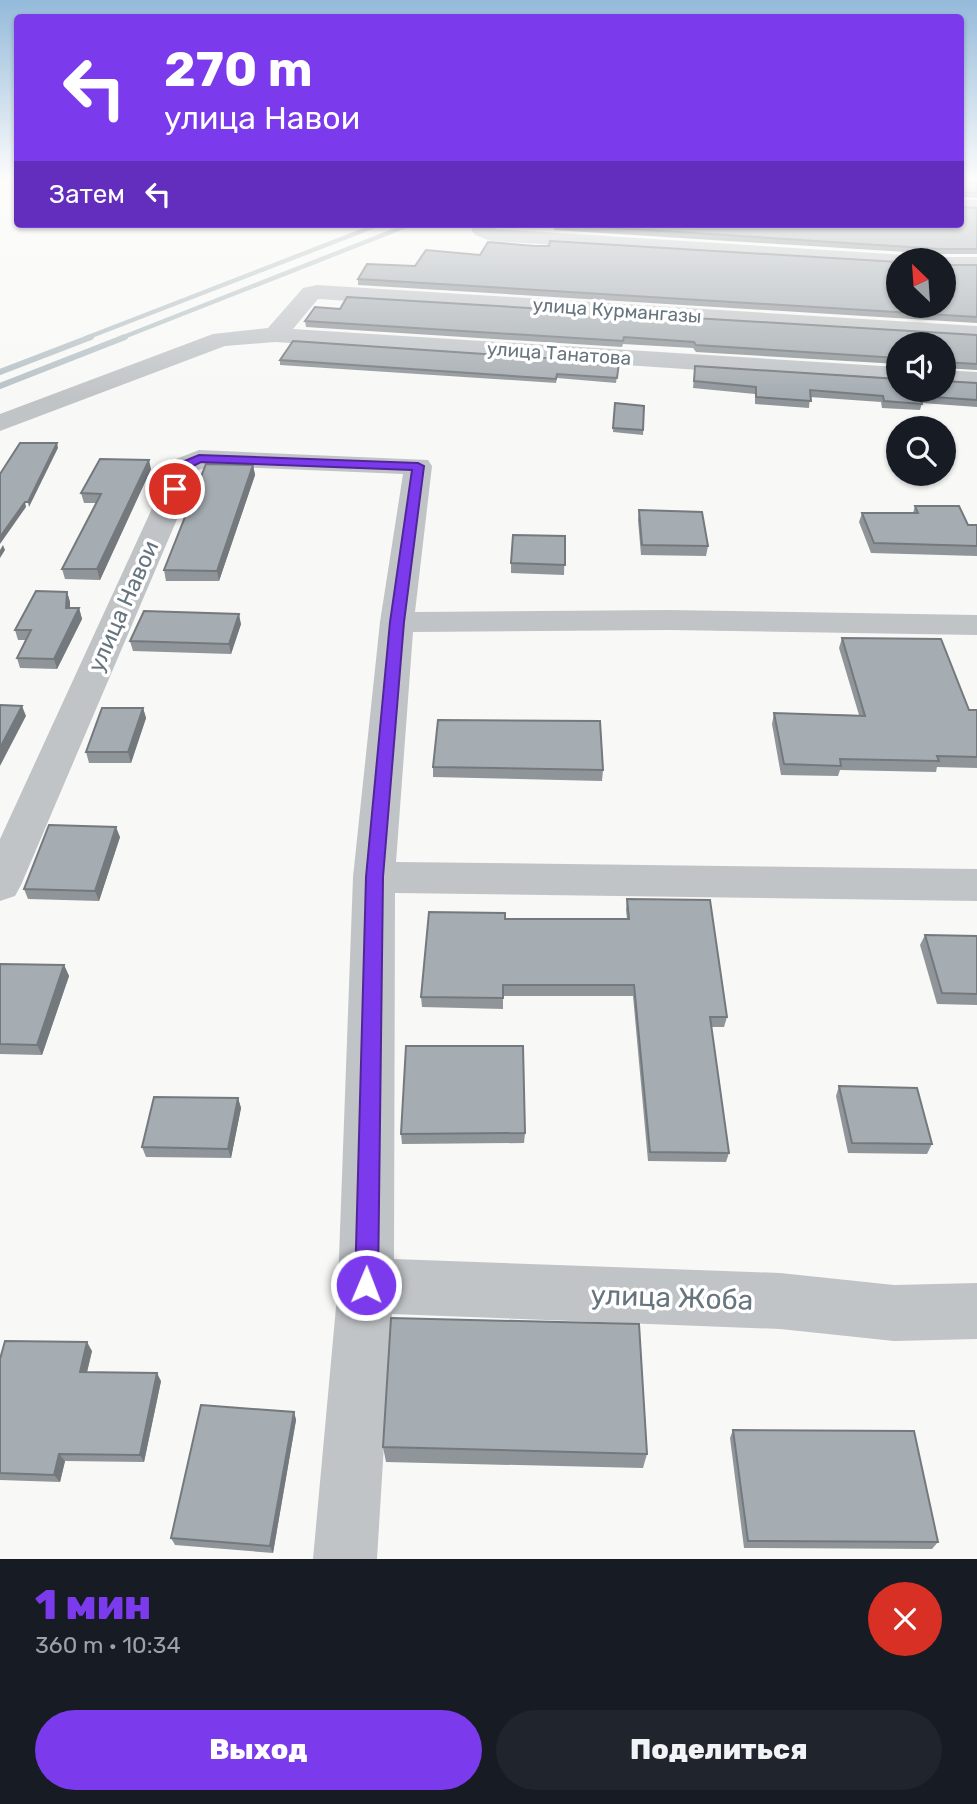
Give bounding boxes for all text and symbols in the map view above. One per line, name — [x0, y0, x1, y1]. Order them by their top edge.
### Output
text: 270 m — [164, 40, 313, 98]
icon: left — [49, 42, 140, 133]
text: улица Навои — [164, 99, 360, 137]
icon: left — [139, 175, 177, 213]
text: Затем — [49, 179, 125, 210]
north arrow — [886, 248, 956, 318]
map controls — [886, 248, 956, 486]
street label: улица Курмангазы — [532, 293, 702, 328]
button: sound — [886, 332, 956, 402]
street label: улица Танатова — [486, 337, 632, 370]
button: search — [886, 416, 956, 486]
pin — [145, 459, 205, 519]
icon: arrive — [156, 470, 194, 508]
street label: улица Навои — [82, 536, 164, 676]
position arrow — [329, 1248, 403, 1322]
street label: улица Жоба — [590, 1278, 754, 1317]
text: 1 мин — [35, 1580, 151, 1630]
button: close — [868, 1582, 942, 1656]
text: 360 m · 10:34 — [35, 1631, 181, 1659]
button: Выход — [35, 1710, 482, 1790]
button: Поделиться — [496, 1710, 942, 1790]

